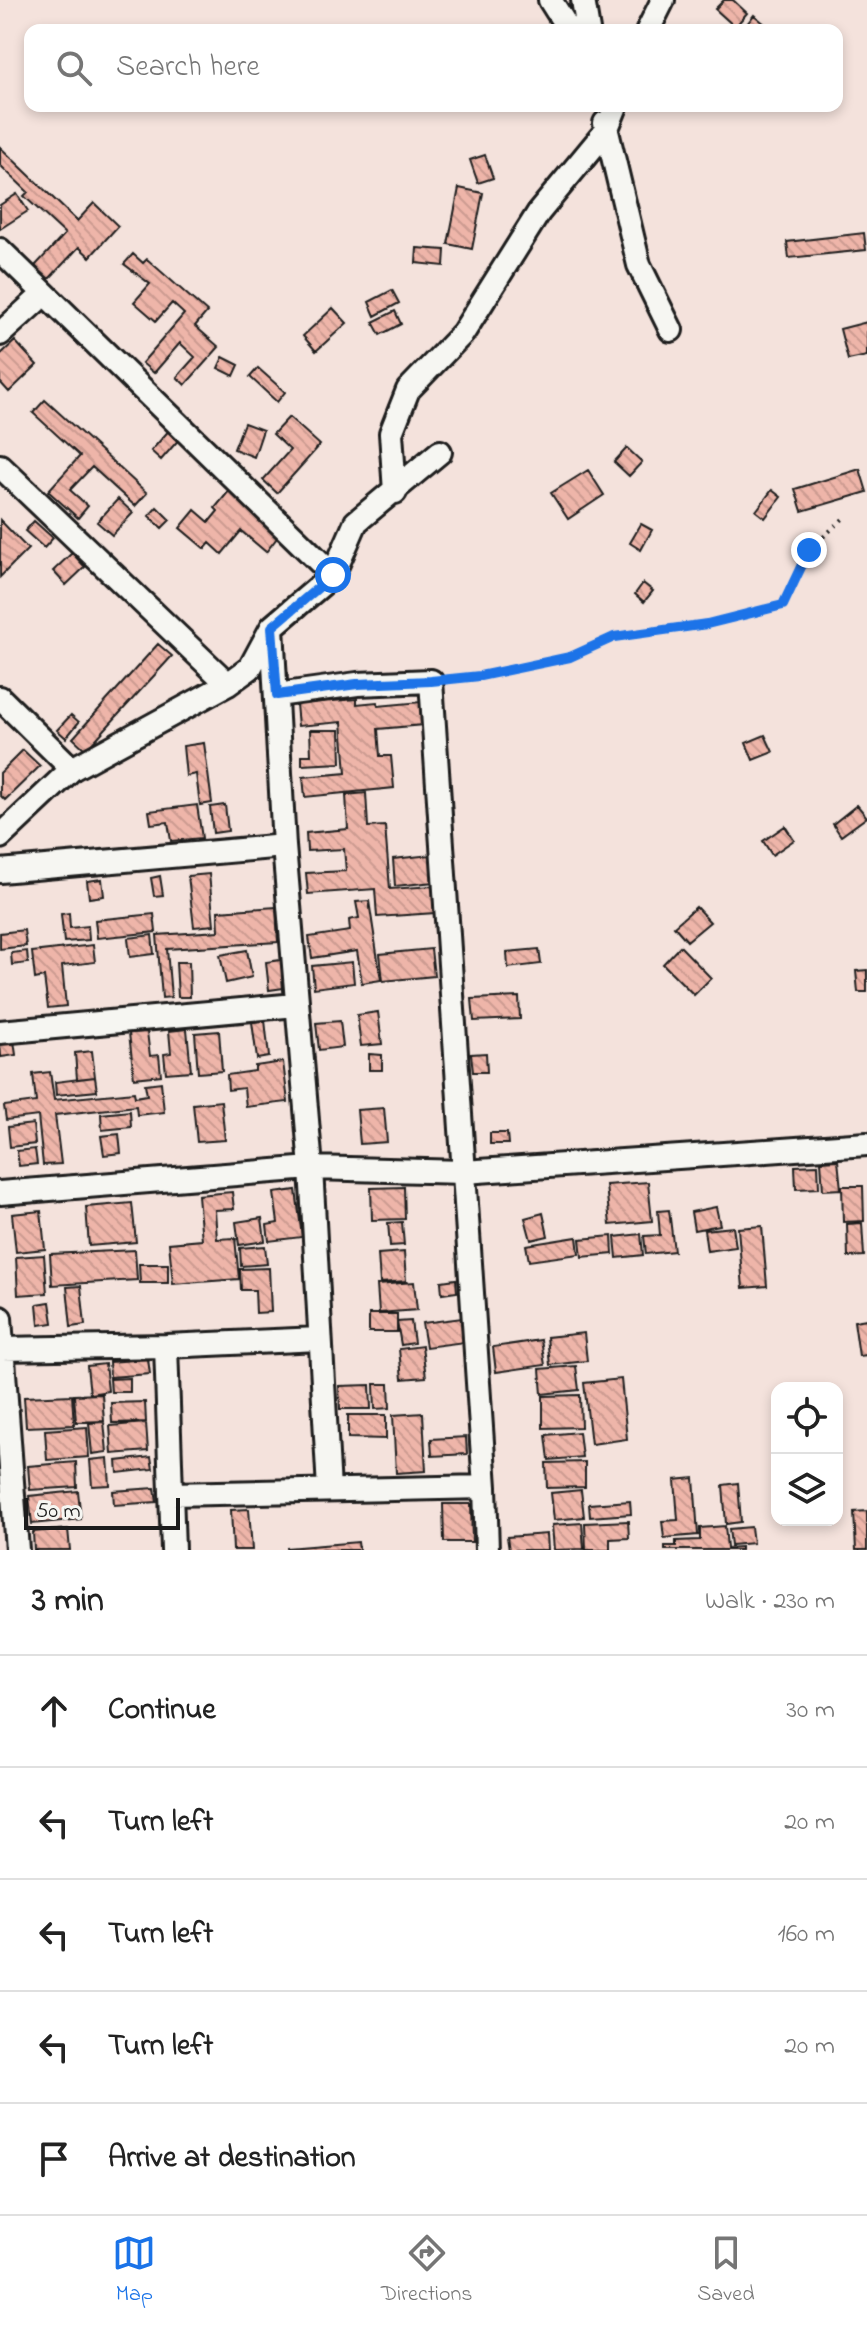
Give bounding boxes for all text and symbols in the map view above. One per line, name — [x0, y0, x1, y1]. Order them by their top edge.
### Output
search box — [24, 24, 843, 112]
icon: search — [52, 46, 96, 90]
text: Search here — [116, 46, 260, 90]
route end — [791, 532, 827, 568]
route start — [315, 557, 351, 593]
map controls — [771, 1382, 843, 1526]
button: locate — [771, 1382, 843, 1454]
button: layers — [771, 1454, 843, 1526]
scale bar — [24, 1494, 180, 1530]
text: 50 m — [36, 1496, 81, 1528]
text: 3 min — [32, 1577, 104, 1627]
text: Walk · 230 m — [705, 1583, 835, 1621]
icon: ahead — [32, 1689, 76, 1733]
text: Continue — [108, 1689, 216, 1733]
text: 30 m — [786, 1692, 835, 1730]
icon: left — [32, 1801, 76, 1845]
text: Turn left — [108, 1801, 213, 1845]
text: 20 m — [784, 1804, 835, 1842]
icon: left — [32, 1913, 76, 1957]
text: Turn left — [108, 1913, 213, 1957]
text: 160 m — [777, 1916, 835, 1954]
icon: left — [32, 2025, 76, 2069]
text: Turn left — [108, 2025, 213, 2069]
text: 20 m — [784, 2028, 835, 2066]
icon: arrive — [32, 2137, 76, 2181]
text: Arrive at destination — [108, 2137, 356, 2181]
tab: Map — [112, 2231, 156, 2311]
tab: Directions — [381, 2231, 472, 2311]
tab: Saved — [697, 2231, 755, 2311]

